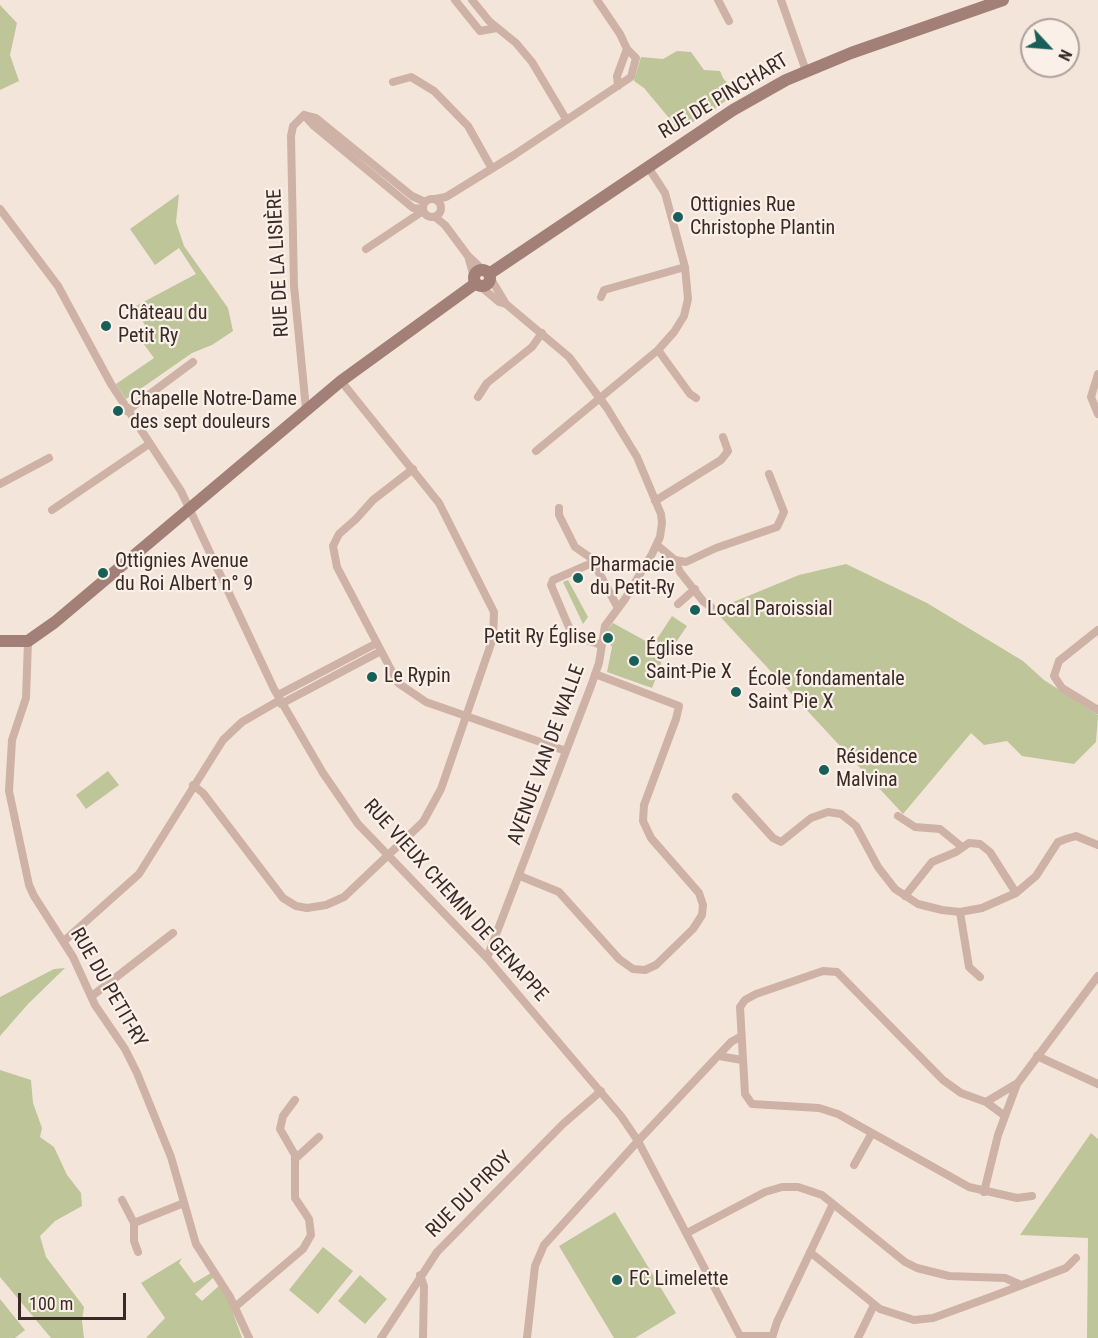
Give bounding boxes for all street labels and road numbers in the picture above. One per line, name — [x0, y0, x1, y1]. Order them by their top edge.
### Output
street label: RUE DE PINCHART — [655, 49, 793, 145]
street label: RUE DE LA LISIÈRE — [263, 188, 295, 338]
street label: AVENUE VAN DE WALLE — [503, 662, 591, 848]
street label: RUE VIEUX CHEMIN DE GENAPPE — [358, 795, 552, 1007]
street label: RUE DU PETIT-RY — [64, 924, 152, 1052]
street label: RUE DU PIROY — [422, 1147, 518, 1243]

